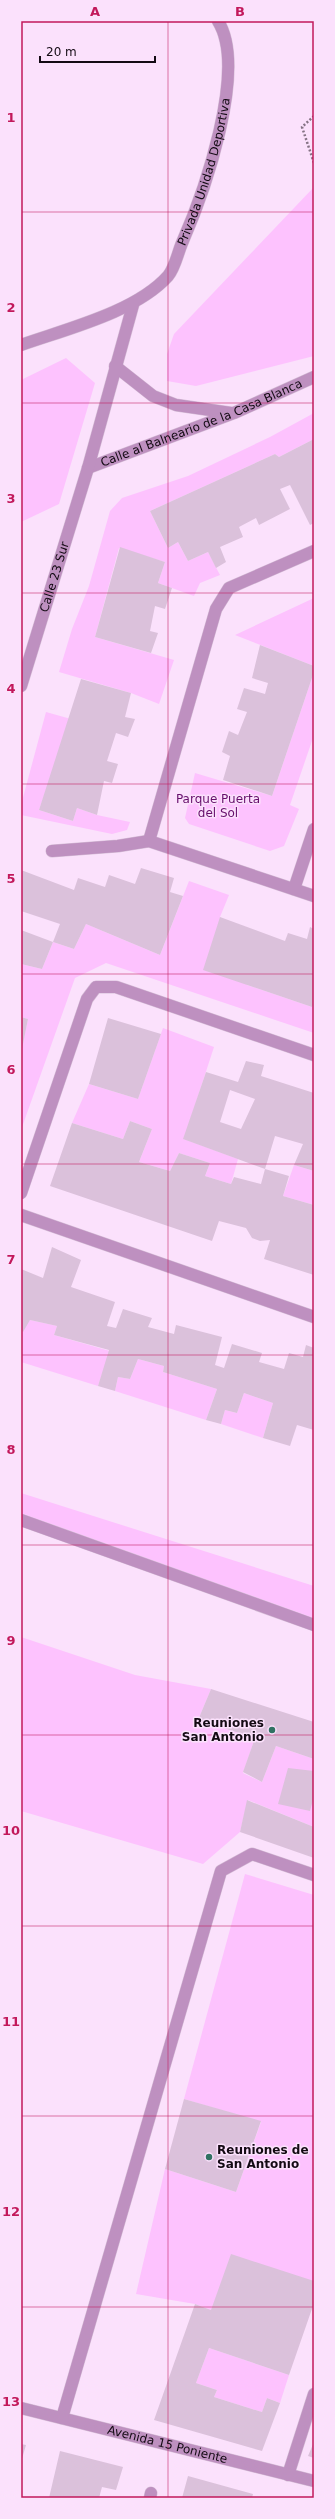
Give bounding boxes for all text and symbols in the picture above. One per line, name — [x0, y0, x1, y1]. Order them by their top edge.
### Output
text: A — [90, 4, 100, 19]
text: B — [235, 4, 245, 19]
scale bar — [40, 38, 155, 64]
text: 20 m — [46, 45, 77, 59]
street label: Privada Unidad Deportiva — [175, 97, 233, 248]
text: 1 — [6, 110, 16, 125]
text: 2 — [6, 300, 16, 315]
street label: Calle al Balneario de la Casa Blanca — [99, 376, 304, 470]
text: 3 — [6, 491, 16, 506]
street label: Calle 23 Sur — [37, 540, 72, 614]
text: 4 — [6, 681, 16, 696]
park label: Parque Puerta del Sol — [176, 792, 260, 820]
text: 5 — [6, 871, 16, 886]
text: 6 — [6, 1062, 16, 1077]
text: 7 — [6, 1252, 16, 1267]
text: 8 — [6, 1442, 16, 1457]
text: 9 — [6, 1633, 16, 1648]
place label: Reuniones San Antonio — [182, 1716, 264, 1744]
marker: Reuniones San Antonio — [267, 1725, 277, 1735]
text: 10 — [2, 1823, 20, 1838]
text: 11 — [2, 2014, 20, 2029]
place label: Reuniones de San Antonio — [217, 2143, 309, 2171]
marker: Reuniones de San Antonio — [204, 2152, 214, 2162]
text: 12 — [2, 2204, 20, 2219]
text: 13 — [2, 2394, 20, 2409]
street label: Avenida 15 Poniente — [106, 2423, 229, 2466]

